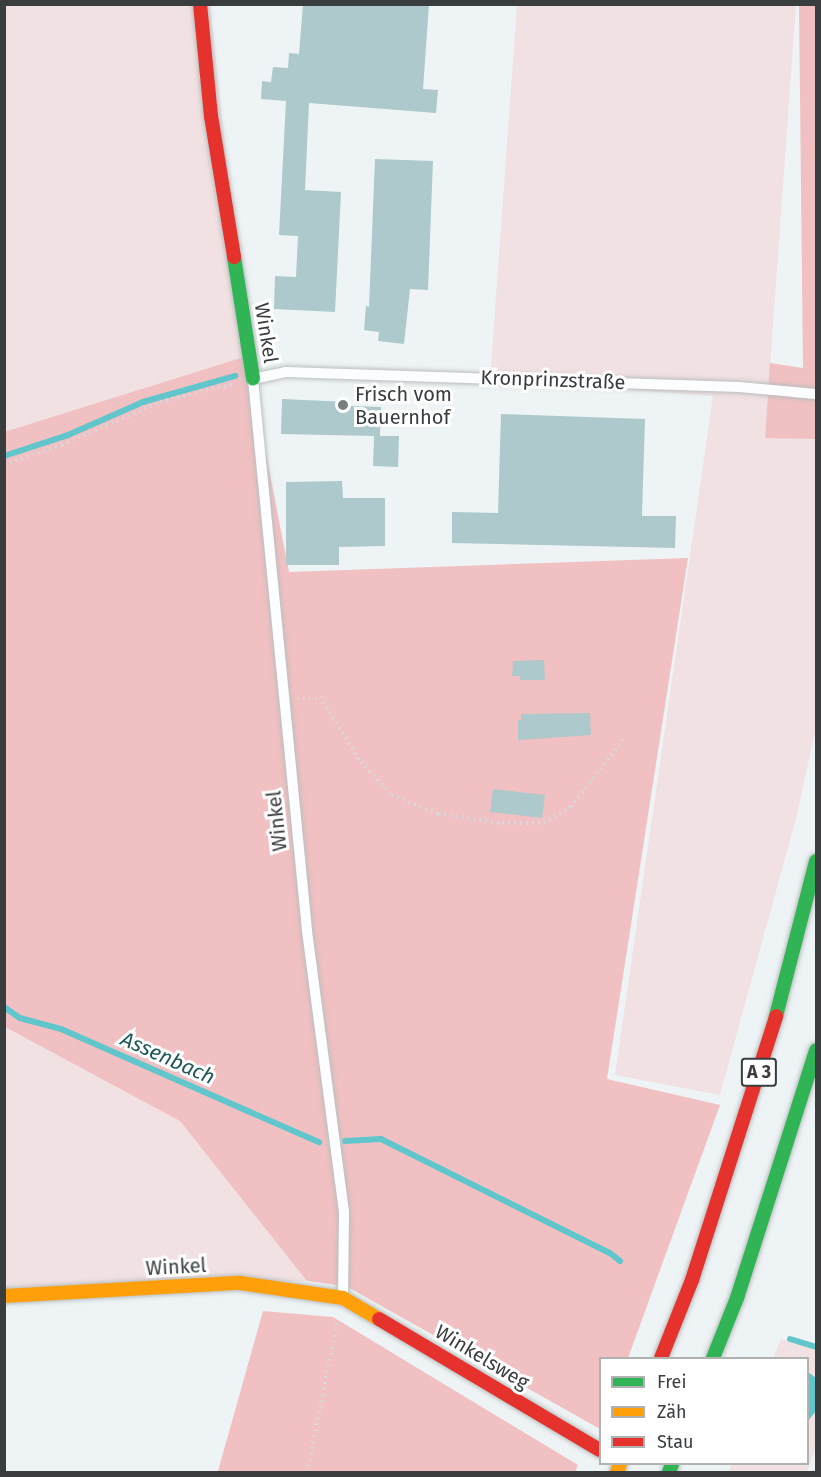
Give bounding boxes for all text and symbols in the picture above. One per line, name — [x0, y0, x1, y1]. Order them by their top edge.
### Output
street label: Winkel — [249, 301, 283, 365]
street label: Kronprinzstraße — [480, 365, 626, 395]
place label: Frisch vom Bauernhof — [355, 382, 452, 429]
marker: Frisch vom Bauernhof — [336, 398, 350, 412]
street label: Winkel — [262, 790, 292, 852]
water label: Assenbach — [117, 1026, 219, 1090]
road number: A 3 — [740, 1057, 778, 1087]
street label: Winkel — [145, 1253, 207, 1281]
street label: Winkelsweg — [431, 1320, 533, 1394]
legend — [599, 1357, 809, 1465]
text: Frei — [657, 1371, 687, 1393]
text: Zäh — [657, 1401, 686, 1423]
text: Stau — [657, 1431, 693, 1453]

